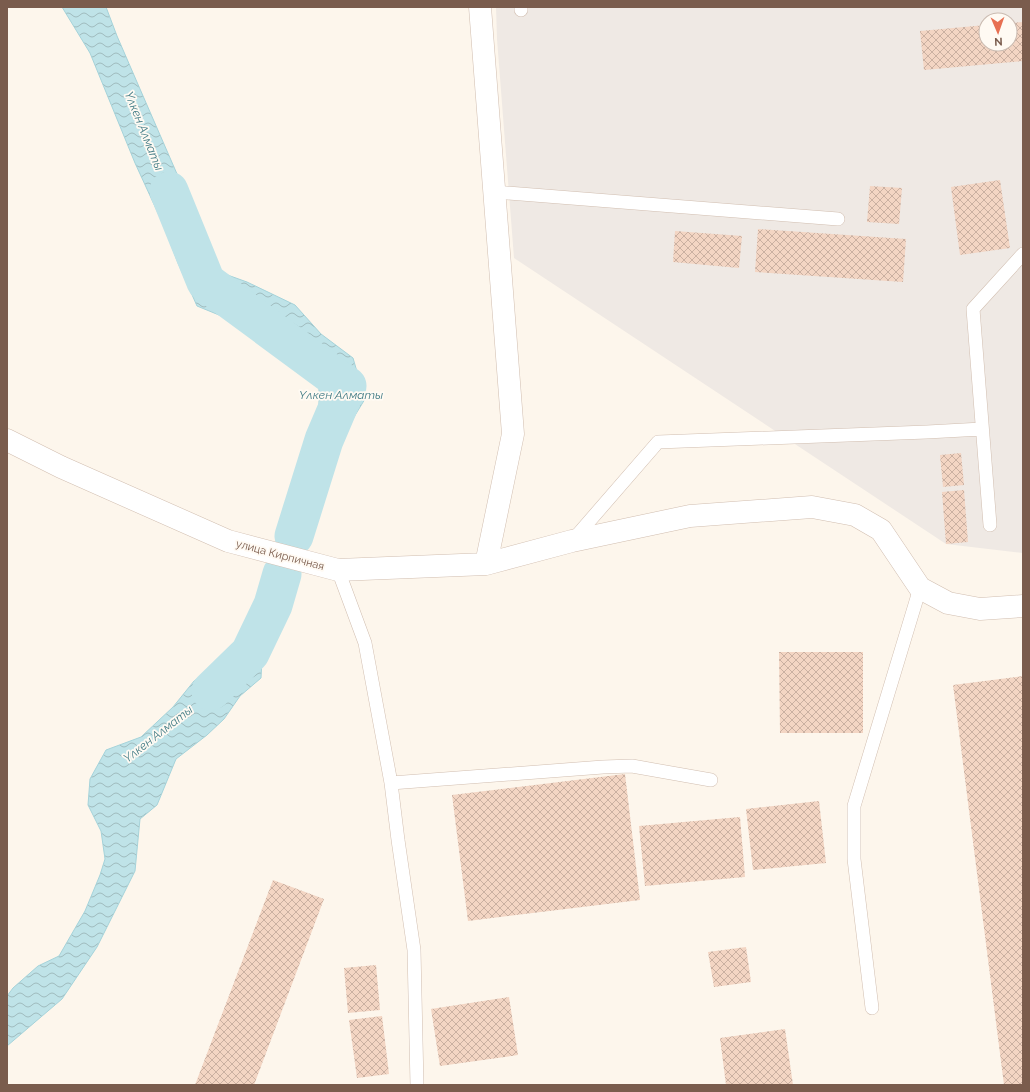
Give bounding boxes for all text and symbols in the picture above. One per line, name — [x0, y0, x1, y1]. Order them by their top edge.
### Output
north arrow — [978, 12, 1018, 52]
text: N — [994, 35, 1003, 48]
water label: Үлкен Алматы — [122, 89, 166, 173]
water label: Үлкен Алматы — [299, 388, 383, 402]
street label: улица Кирпичная — [234, 537, 326, 573]
water label: Үлкен Алматы — [121, 703, 195, 765]

